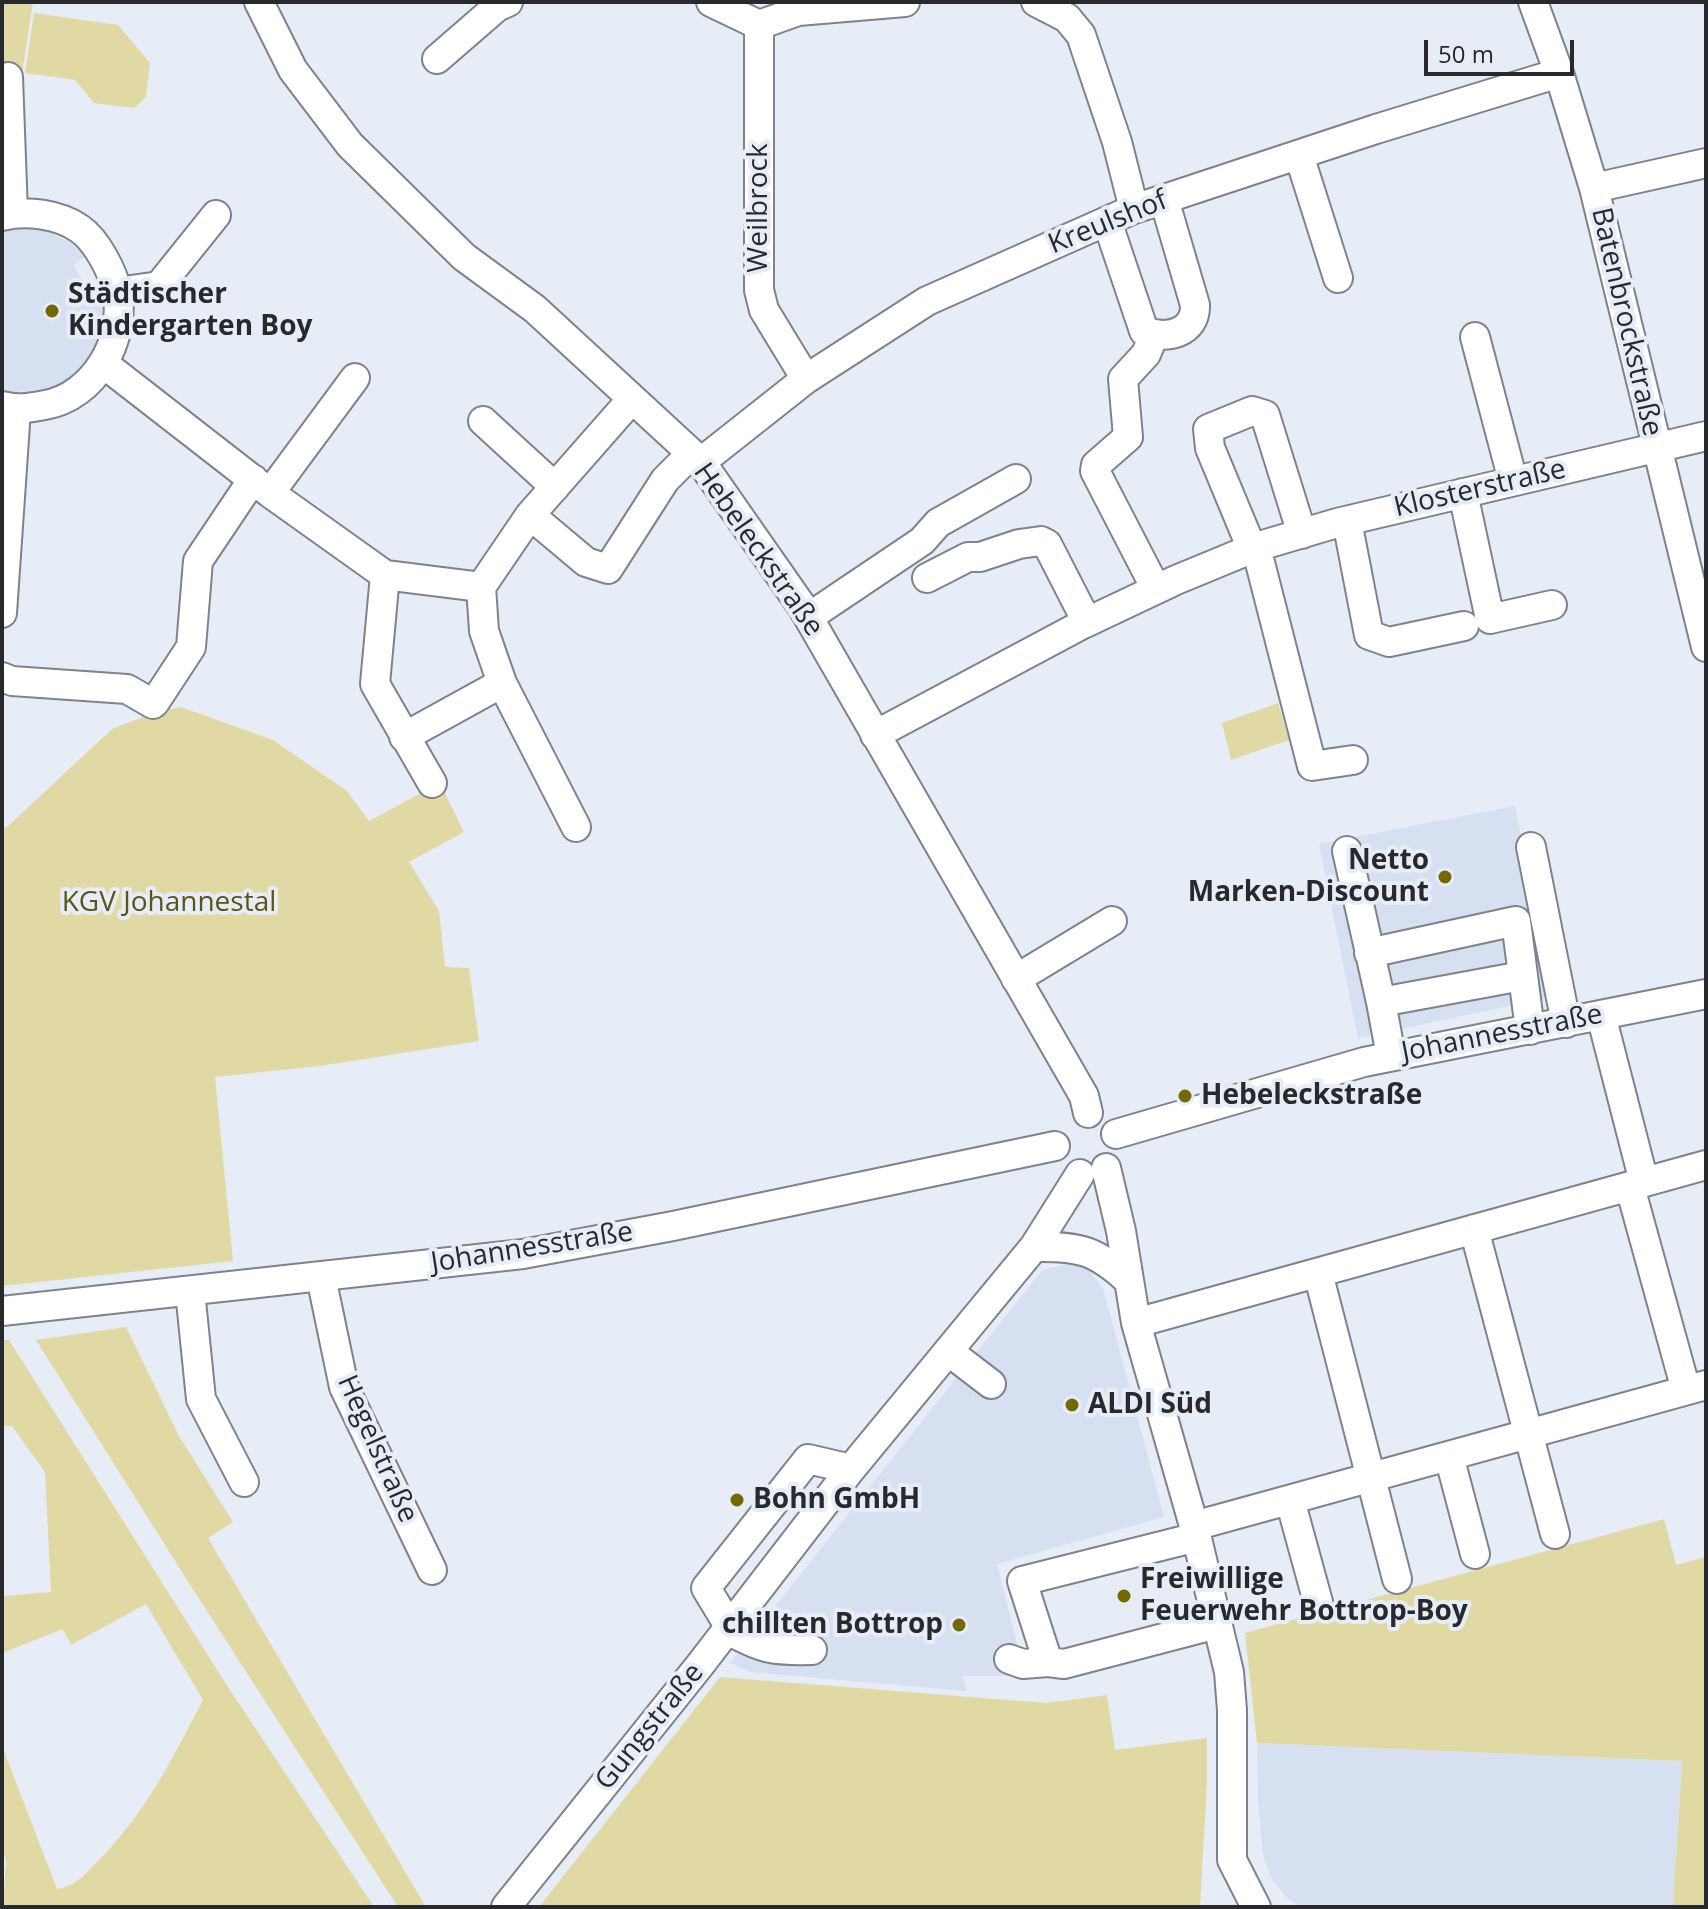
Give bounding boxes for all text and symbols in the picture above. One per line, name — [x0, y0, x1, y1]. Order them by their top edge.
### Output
scale bar — [1428, 24, 1578, 74]
text: 50 m — [1438, 37, 1494, 70]
street label: Weilbrock — [742, 143, 776, 273]
street label: Kreulshof — [1044, 184, 1172, 262]
street label: Batenbrockstraße — [1583, 204, 1669, 440]
place label: Städtischer Kindergarten Boy — [68, 278, 312, 344]
marker: Städtischer Kindergarten Boy — [43, 302, 61, 320]
street label: Klosterstraße — [1391, 453, 1569, 525]
street label: Hebeleckstraße — [686, 457, 830, 643]
place label: Netto Marken-Discount — [1188, 844, 1429, 910]
marker: Netto Marken-Discount — [1436, 868, 1454, 886]
park label: KGV Johannestal — [62, 886, 276, 920]
street label: Johannesstraße — [1399, 998, 1605, 1070]
place label: Hebeleckstraße — [1201, 1079, 1422, 1113]
marker: Hebeleckstraße — [1176, 1087, 1194, 1105]
street label: Johannesstraße — [429, 1215, 635, 1281]
street label: Hegelstraße — [330, 1370, 424, 1528]
place label: ALDI Süd — [1088, 1388, 1212, 1422]
marker: ALDI Süd — [1063, 1396, 1081, 1414]
place label: Bohn GmbH — [753, 1483, 920, 1517]
marker: Bohn GmbH — [728, 1491, 746, 1509]
place label: Freiwillige Feuerwehr Bottrop-Boy — [1140, 1563, 1468, 1629]
marker: Freiwillige Feuerwehr Bottrop-Boy — [1115, 1587, 1133, 1605]
place label: chillten Bottrop — [722, 1608, 943, 1642]
marker: chillten Bottrop — [950, 1616, 968, 1634]
street label: Gungstraße — [589, 1657, 711, 1797]

